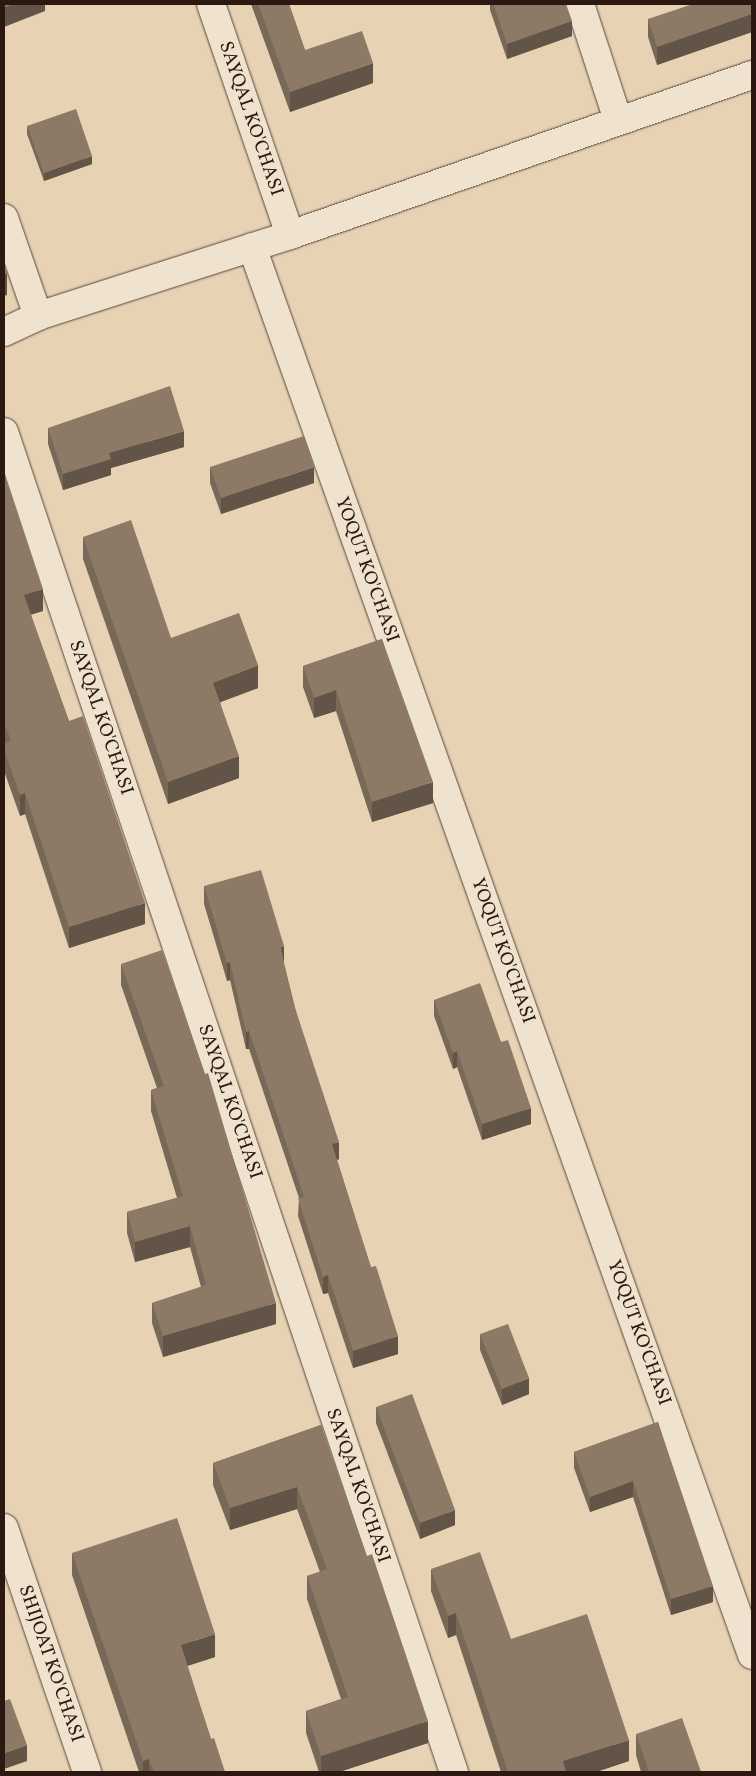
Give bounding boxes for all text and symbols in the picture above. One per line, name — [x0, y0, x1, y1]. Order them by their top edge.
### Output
street label: SAYQAL KO'CHASI — [213, 39, 287, 199]
street label: YOQUT KO'CHASI — [329, 494, 403, 646]
street label: SAYQAL KO'CHASI — [63, 638, 137, 798]
street label: YOQUT KO'CHASI — [465, 875, 539, 1027]
street label: SAYQAL KO'CHASI — [192, 1022, 266, 1182]
street label: YOQUT KO'CHASI — [601, 1257, 675, 1409]
street label: SAYQAL KO'CHASI — [320, 1406, 394, 1566]
street label: SHIJOAT KO'CHASI — [12, 1582, 88, 1746]

